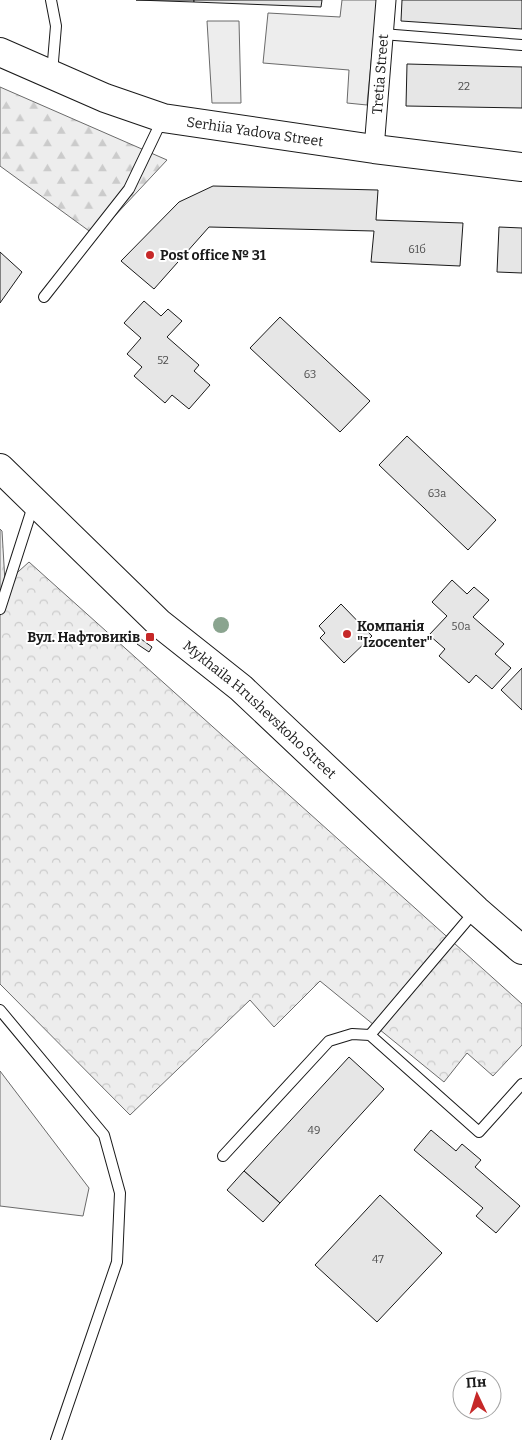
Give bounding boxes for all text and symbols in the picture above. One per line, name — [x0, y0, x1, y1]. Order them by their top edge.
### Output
street label: Tretia Street — [369, 33, 392, 115]
house number: 22 — [458, 80, 470, 93]
street label: Serhiia Yadova Street — [185, 114, 324, 150]
house number: 61б — [408, 243, 426, 256]
place label: Post office № 31 — [160, 247, 266, 264]
marker: Post office № 31 — [144, 249, 156, 261]
house number: 52 — [157, 354, 169, 367]
house number: 63 — [304, 368, 316, 381]
house number: 63а — [428, 487, 446, 500]
place label: Компанія "Izocenter" — [357, 618, 433, 651]
house number: 50а — [452, 620, 470, 633]
marker: Компанія "Izocenter" — [341, 628, 353, 640]
place label: Вул. Нафтовиків — [27, 629, 140, 646]
marker: Вул. Нафтовиків — [144, 631, 156, 643]
street label: Mykhaila Hrushevskoho Street — [180, 637, 340, 782]
house number: 49 — [308, 1124, 320, 1137]
house number: 47 — [372, 1253, 384, 1266]
north arrow — [452, 1370, 502, 1420]
text: Пн — [465, 1373, 487, 1392]

